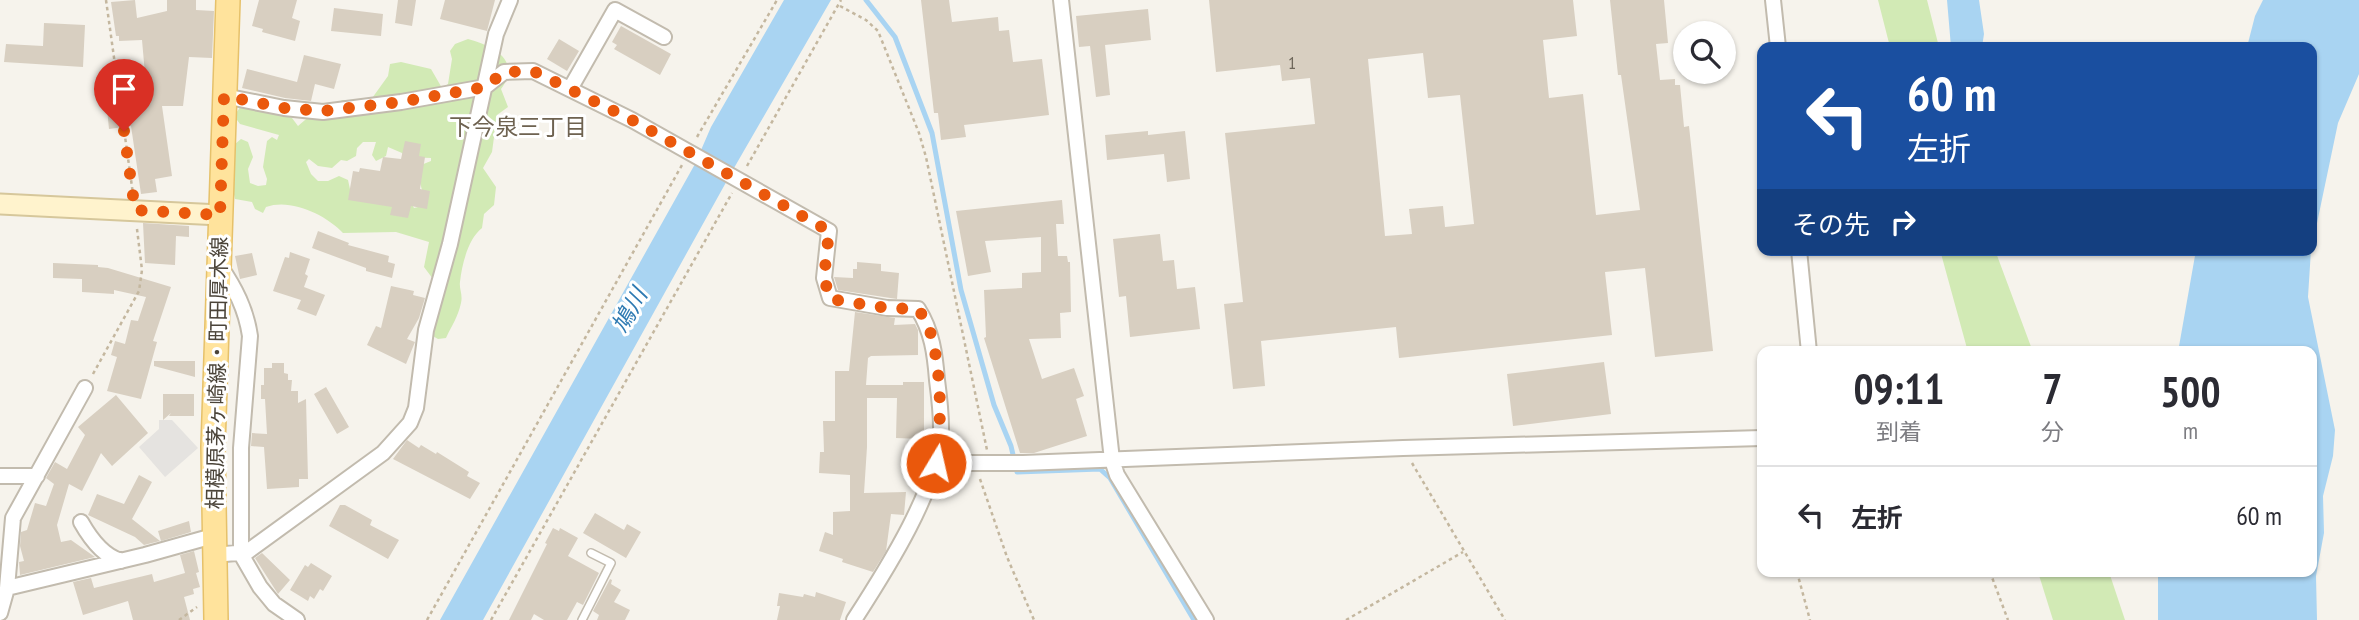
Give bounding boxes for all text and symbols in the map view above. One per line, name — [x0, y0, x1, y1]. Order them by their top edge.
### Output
map controls — [1673, 21, 1736, 84]
button: search — [1673, 21, 1736, 84]
house number: 1 — [1288, 51, 1296, 74]
pin — [94, 59, 154, 131]
text: 60 m — [1907, 61, 1996, 125]
icon: arrive — [105, 70, 143, 108]
icon: left — [1792, 70, 1883, 161]
district label: 下今泉三丁目 — [449, 112, 587, 141]
text: 左折 — [1907, 127, 1971, 169]
icon: right — [1884, 203, 1922, 241]
text: その先 — [1792, 208, 1870, 241]
street label: 相模原茅ヶ崎線・町田厚木線 — [201, 236, 233, 510]
water label: 鳩川 — [605, 280, 654, 337]
text: 09:11 — [1853, 361, 1944, 416]
text: 7 — [2042, 361, 2062, 416]
text: 500 — [2160, 364, 2221, 419]
text: m — [2183, 416, 2198, 445]
text: 到着 — [1876, 417, 1922, 446]
text: 分 — [2041, 417, 2064, 446]
position arrow — [899, 426, 973, 500]
icon: left — [1792, 496, 1830, 534]
text: 60 m — [2236, 499, 2282, 532]
text: 左折 — [1851, 501, 1903, 534]

